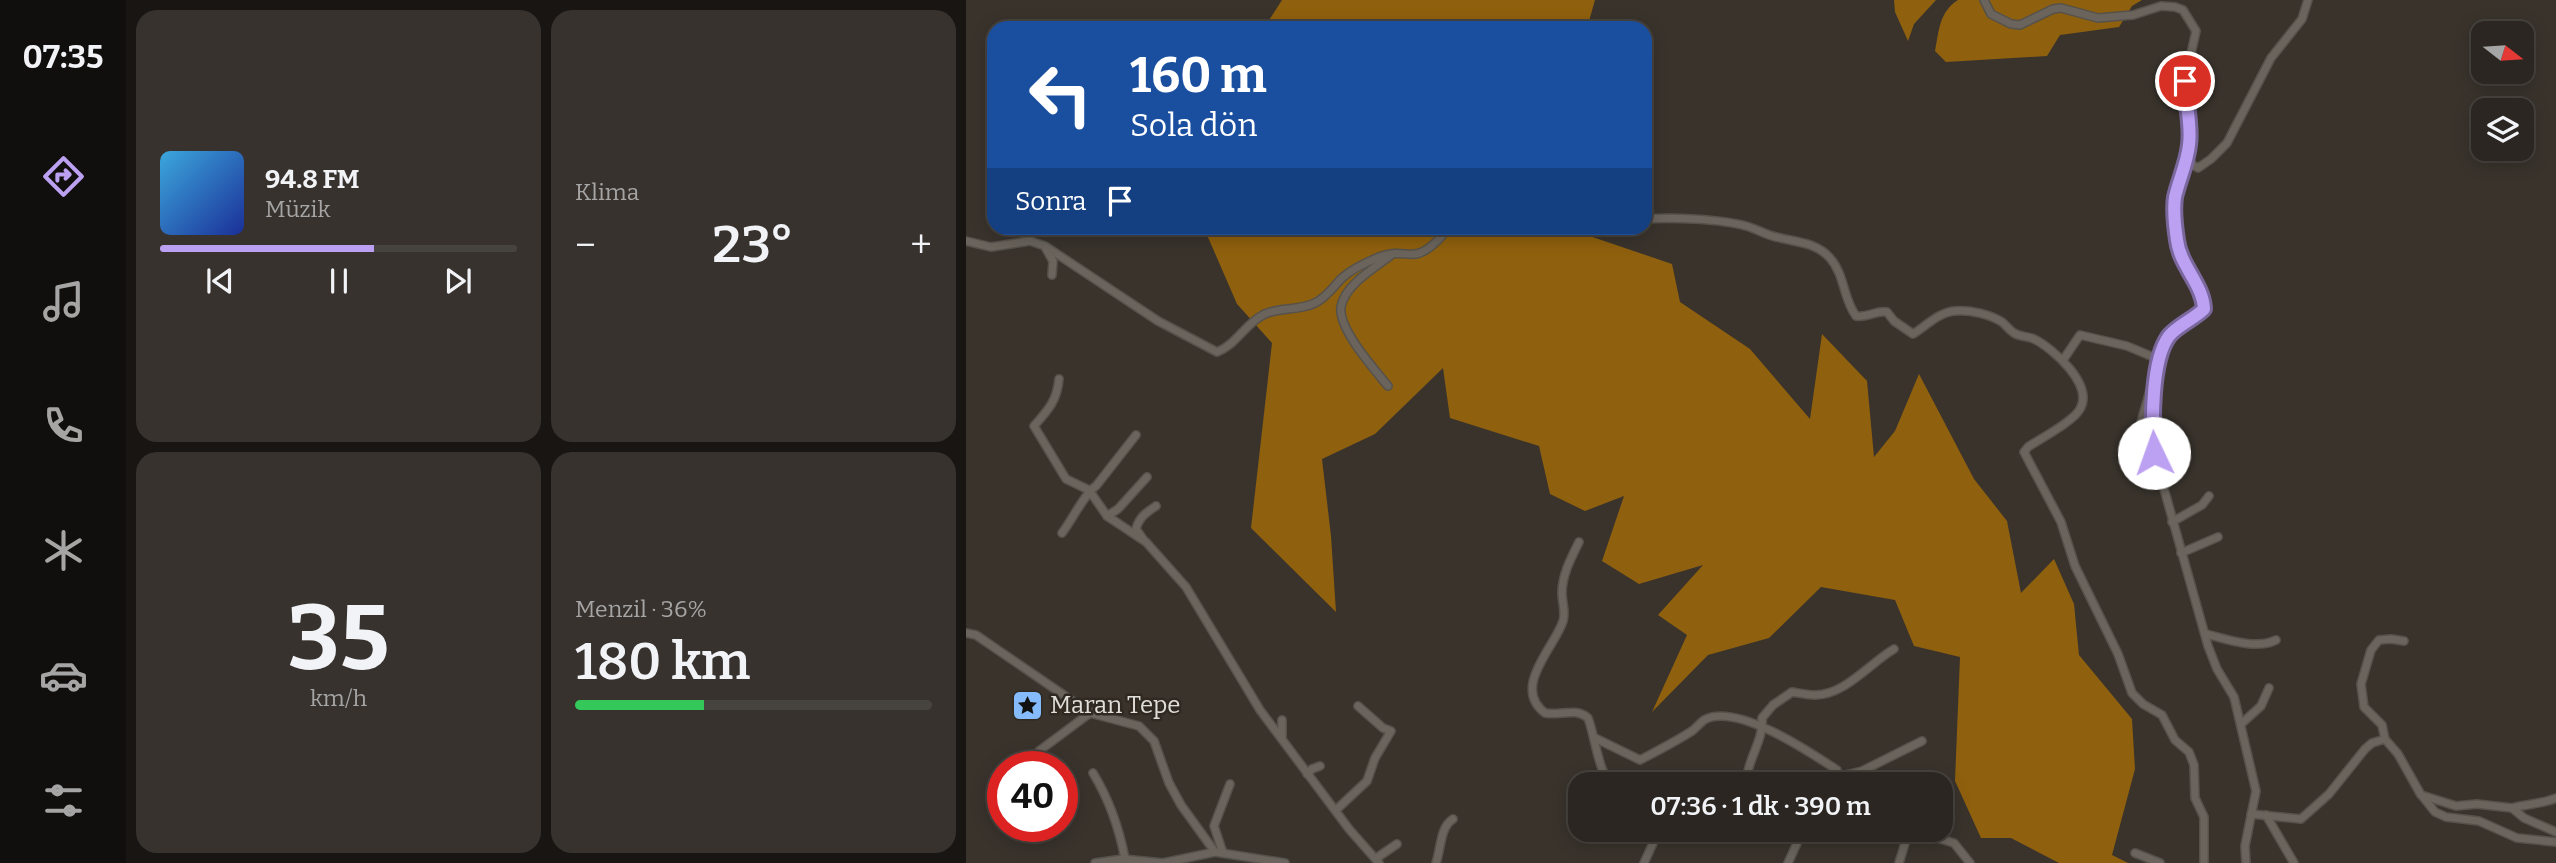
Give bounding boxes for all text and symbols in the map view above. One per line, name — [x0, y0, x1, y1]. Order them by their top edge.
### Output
north arrow — [2471, 21, 2534, 84]
map controls — [2471, 21, 2534, 161]
text: 07:35 — [23, 38, 103, 76]
text: 160 m — [1130, 46, 1267, 105]
icon: left — [1015, 49, 1106, 140]
pin — [2155, 51, 2215, 111]
icon: arrive — [2166, 62, 2204, 100]
button: layers — [2471, 98, 2534, 161]
text: Sola dön — [1130, 106, 1258, 144]
icon: directions — [39, 152, 88, 201]
text: 94.8 FM — [265, 164, 359, 195]
text: Klima — [575, 178, 639, 206]
icon: arrive — [1101, 182, 1139, 220]
text: Sonra — [1015, 186, 1087, 217]
text: Müzik — [265, 195, 330, 223]
text: 23° — [712, 213, 794, 276]
text: − — [575, 222, 596, 268]
text: + — [910, 222, 932, 268]
icon: previous — [201, 262, 239, 300]
icon: pause — [320, 262, 358, 300]
icon: next — [439, 262, 477, 300]
icon: music — [39, 277, 88, 326]
icon: phone — [39, 401, 88, 450]
position arrow — [2117, 416, 2191, 490]
icon: climate — [39, 526, 88, 575]
text: 35 — [287, 584, 390, 693]
text: Menzil · 36% — [575, 595, 707, 623]
text: 180 km — [575, 630, 750, 693]
icon: car — [39, 651, 88, 700]
text: km/h — [310, 684, 367, 712]
place icon: Maran Tepe — [1010, 688, 1044, 722]
place label: Maran Tepe — [1050, 691, 1180, 719]
speed limit sign: 40 — [987, 751, 1078, 842]
icon: filters — [39, 776, 88, 825]
text: 07:36 · 1 dk · 390 m — [1650, 791, 1871, 822]

